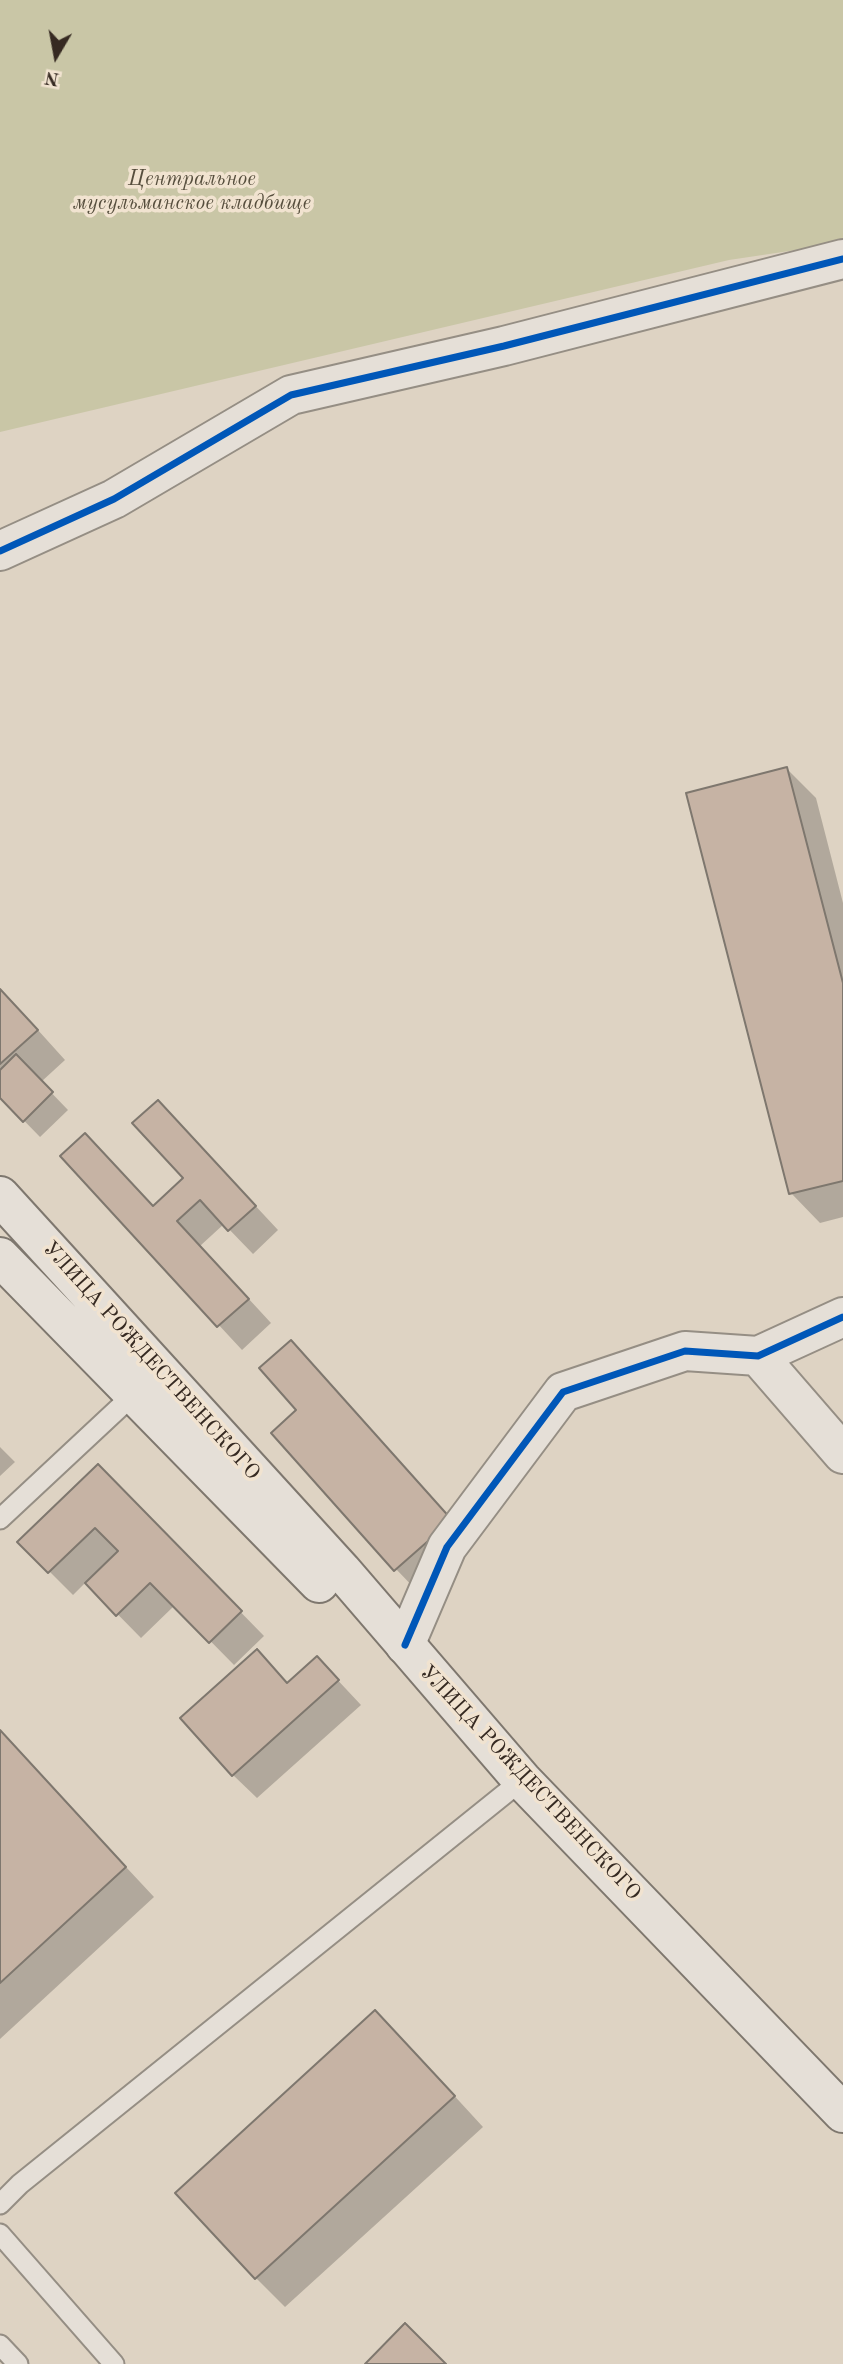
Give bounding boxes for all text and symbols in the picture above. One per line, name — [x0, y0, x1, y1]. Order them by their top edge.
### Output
north arrow — [21, 21, 91, 91]
text: N — [43, 67, 61, 88]
park label: Центральное мусульманское кладбище — [73, 166, 311, 216]
street label: УЛИЦА РОЖДЕСТВЕНСКОГО — [37, 1236, 265, 1486]
street label: УЛИЦА РОЖДЕСТВЕНСКОГО — [414, 1660, 646, 1906]

